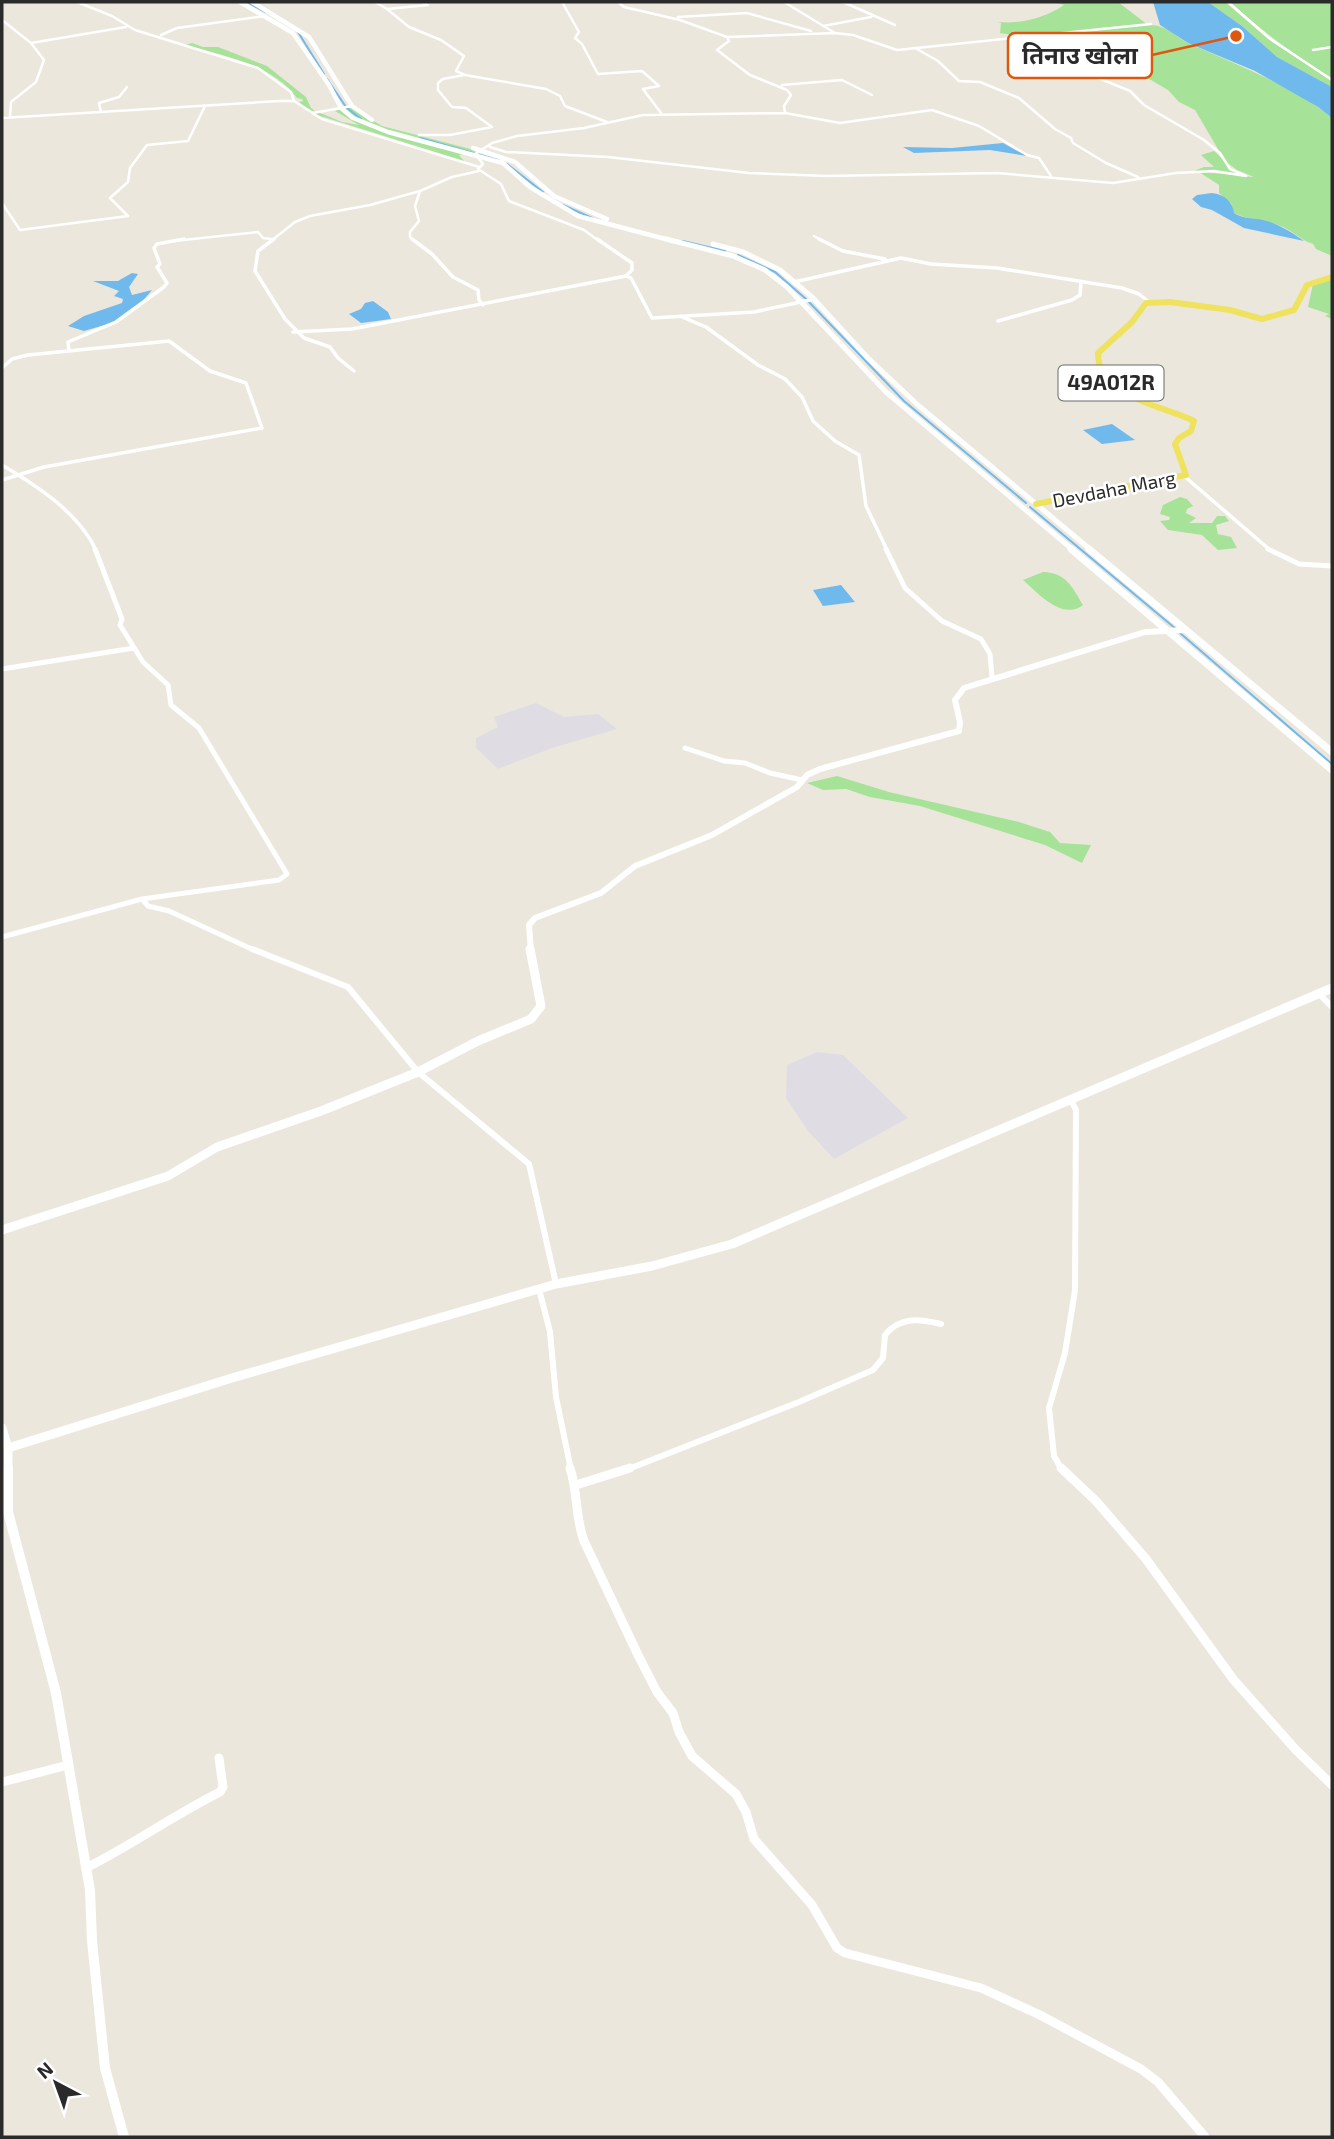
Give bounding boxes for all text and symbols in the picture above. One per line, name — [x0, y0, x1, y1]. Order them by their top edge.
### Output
callout: तिनाउ खोला — [1008, 33, 1152, 78]
text: तिनाउ खोला — [1022, 40, 1139, 69]
road number: 49A012R — [1058, 366, 1164, 400]
street label: Devdaha Marg — [1050, 465, 1178, 512]
north arrow — [21, 2048, 91, 2118]
text: N — [32, 2057, 57, 2083]

